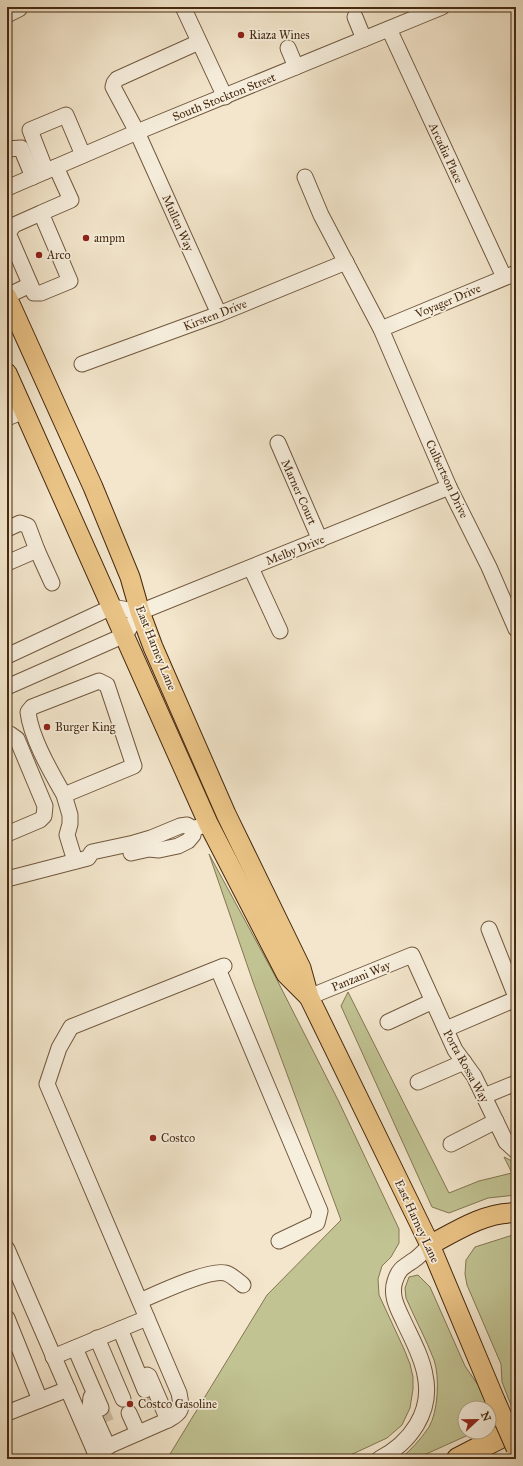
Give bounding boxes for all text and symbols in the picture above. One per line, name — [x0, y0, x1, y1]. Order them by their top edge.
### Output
place label: Riaza Wines — [249, 28, 310, 42]
marker: Riaza Wines — [236, 30, 246, 40]
street label: South Stockton Street — [170, 70, 278, 124]
street label: Arcadia Place — [426, 120, 466, 185]
street label: Mullen Way — [159, 193, 197, 254]
place label: ampm — [94, 231, 125, 245]
marker: ampm — [81, 233, 91, 243]
place label: Arco — [46, 248, 71, 262]
marker: Arco — [34, 250, 44, 260]
street label: Voyager Drive — [412, 281, 483, 322]
street label: Kirsten Drive — [181, 297, 249, 333]
street label: Culbertson Drive — [423, 438, 471, 520]
street label: Marner Court — [278, 457, 320, 527]
street label: Melby Drive — [264, 532, 326, 568]
street label: East Harney Lane — [133, 604, 179, 692]
place label: Burger King — [55, 720, 116, 735]
marker: Burger King — [42, 722, 52, 732]
street label: Panzani Way — [329, 958, 393, 994]
street label: Porta Rossa Way — [440, 1027, 492, 1105]
place label: Costco — [161, 1131, 195, 1145]
marker: Costco — [148, 1133, 158, 1143]
street label: East Harney Lane — [392, 1177, 442, 1265]
place label: Costco Gasoline — [138, 1397, 217, 1411]
marker: Costco Gasoline — [125, 1399, 135, 1409]
north arrow — [457, 1400, 497, 1440]
text: N — [478, 1410, 494, 1424]

